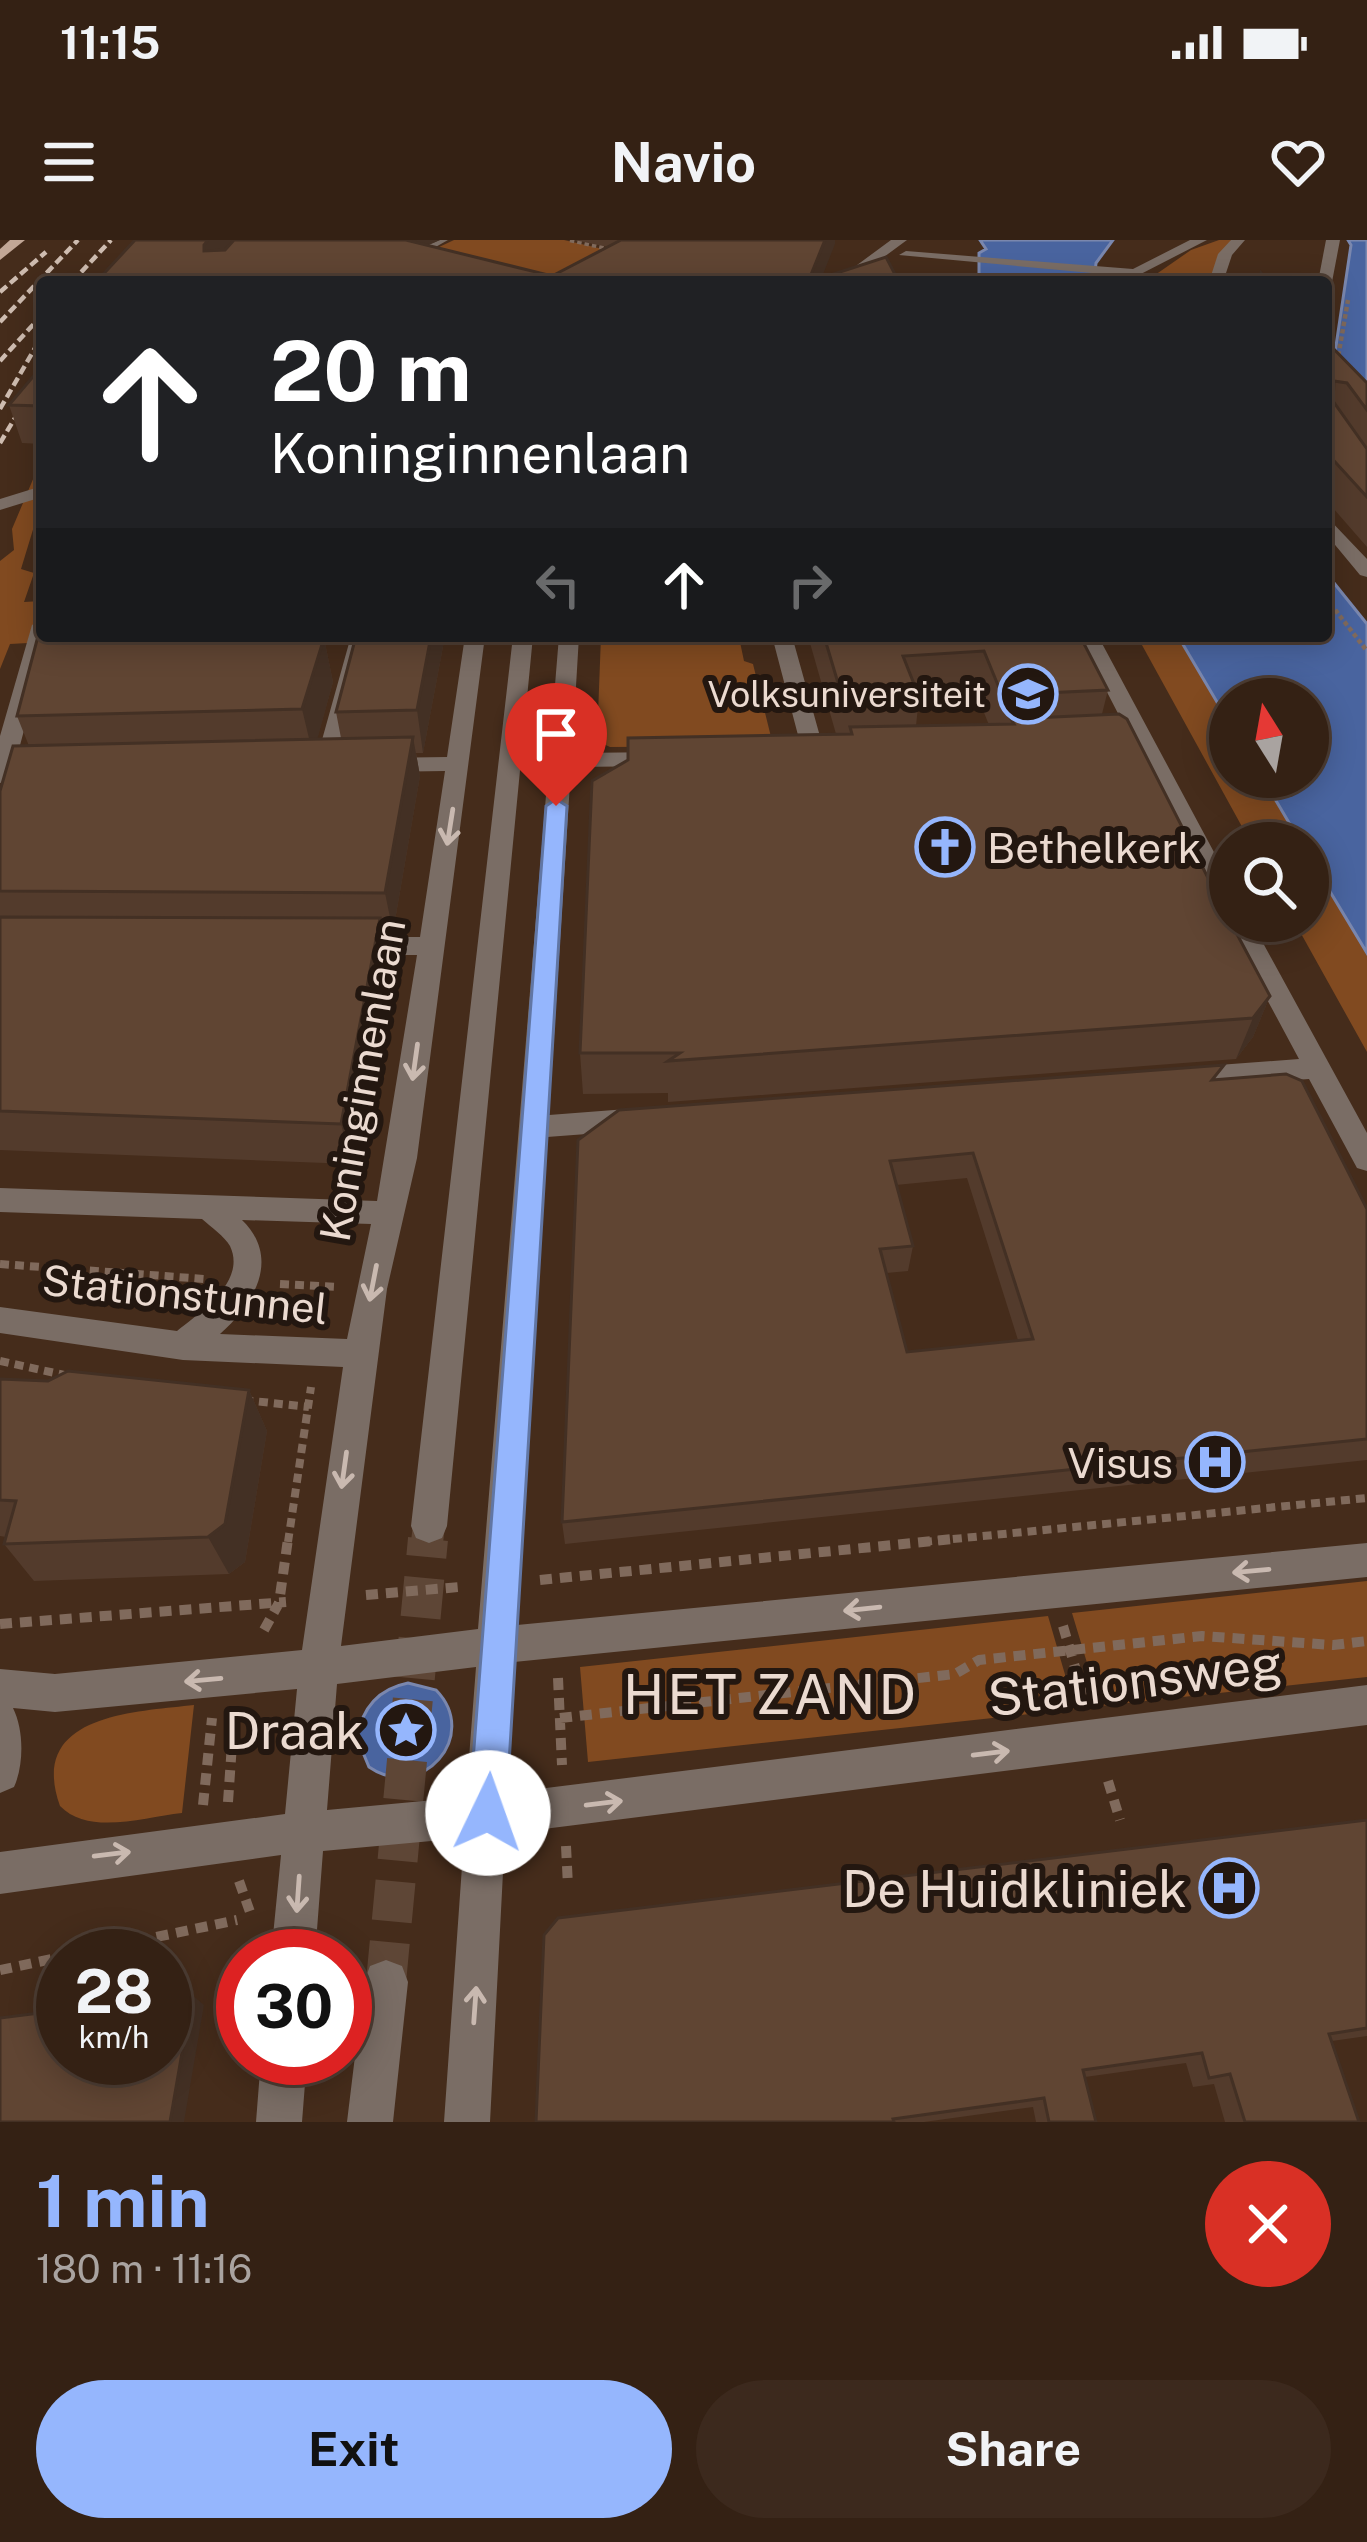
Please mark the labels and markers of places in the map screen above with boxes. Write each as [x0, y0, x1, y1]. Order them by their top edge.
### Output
school or university icon: Volksuniversiteit [997, 663, 1059, 725]
place label: Volksuniversiteit [707, 673, 986, 715]
pin [505, 683, 607, 806]
church icon: Bethelkerk [914, 816, 976, 878]
place label: Bethelkerk [987, 823, 1201, 872]
hospital icon: Visus [1184, 1431, 1246, 1493]
place label: Visus [1067, 1438, 1173, 1487]
place icon: Draak [375, 1699, 437, 1761]
place label: Draak [225, 1701, 364, 1760]
hospital icon: De Huidkliniek [1198, 1857, 1260, 1919]
place label: De Huidkliniek [842, 1859, 1187, 1918]

